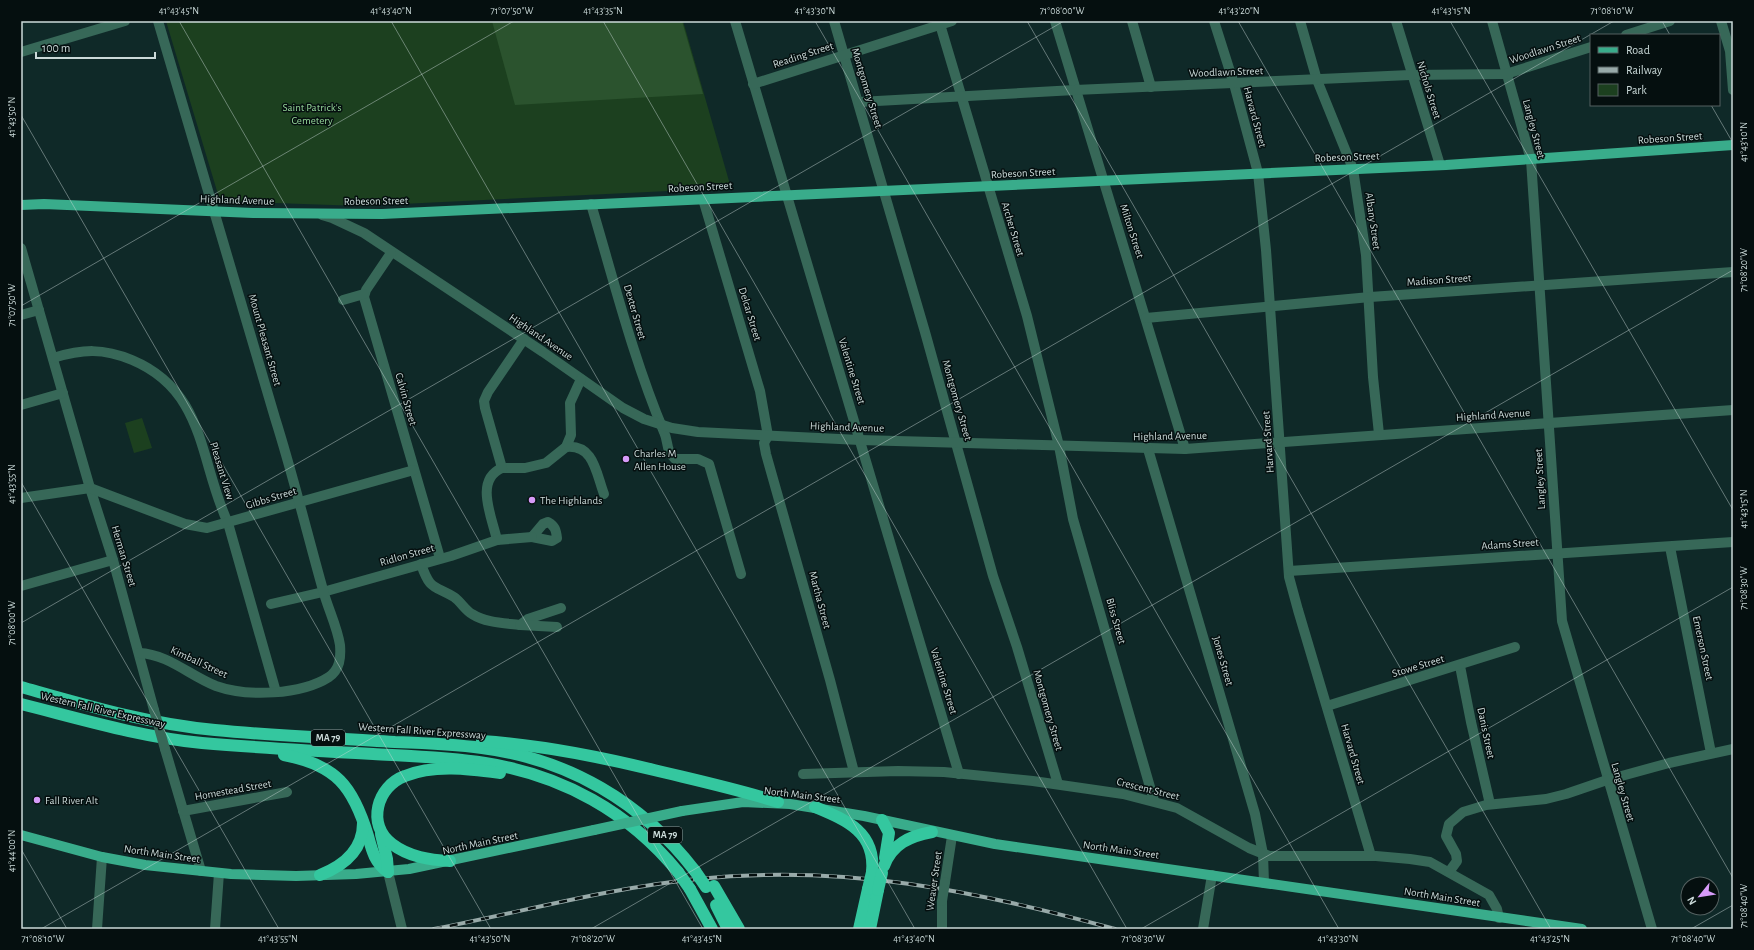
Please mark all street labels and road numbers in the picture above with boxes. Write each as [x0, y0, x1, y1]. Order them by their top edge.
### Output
street label: Woodlawn Street [1508, 32, 1582, 66]
street label: Reading Street [771, 40, 835, 70]
street label: Montgomery Street [850, 47, 885, 130]
street label: Nichols Street [1415, 60, 1443, 121]
street label: Woodlawn Street [1189, 65, 1264, 79]
street label: Harvard Street [1242, 85, 1269, 149]
street label: Langley Street [1521, 98, 1547, 160]
street label: Robeson Street [1637, 130, 1703, 146]
street label: Robeson Street [1315, 150, 1380, 164]
street label: Robeson Street [990, 166, 1056, 180]
street label: Robeson Street [667, 180, 733, 194]
street label: Albany Street [1364, 192, 1383, 251]
street label: Highland Avenue [200, 193, 274, 207]
street label: Robeson Street [344, 195, 409, 207]
street label: Archer Street [1000, 201, 1027, 258]
street label: Milton Street [1118, 203, 1146, 260]
street label: Madison Street [1406, 272, 1472, 288]
street label: Dexter Street [622, 283, 648, 341]
street label: Delcar Street [737, 286, 763, 342]
street label: Mount Pleasant Street [247, 293, 283, 388]
street label: Highland Avenue [507, 312, 575, 362]
street label: Valentine Street [837, 336, 867, 406]
street label: Montgomery Street [940, 358, 974, 442]
street label: Calvin Street [393, 371, 419, 427]
street label: Highland Avenue [1456, 407, 1530, 423]
street label: Harvard Street [1260, 410, 1276, 473]
street label: Highland Avenue [810, 420, 884, 434]
street label: Highland Avenue [1133, 430, 1207, 442]
street label: Pleasant View [208, 441, 236, 502]
street label: Langley Street [1533, 448, 1547, 510]
street label: Gibbs Street [244, 485, 298, 511]
street label: Herman Street [110, 524, 139, 588]
street label: Adams Street [1481, 536, 1540, 551]
street label: Ridlon Street [379, 542, 436, 568]
street label: Martha Street [807, 570, 833, 630]
street label: Bliss Street [1104, 597, 1128, 646]
street label: Emerson Street [1691, 615, 1715, 682]
street label: Jones Street [1211, 635, 1235, 687]
street label: Kimball Street [169, 644, 230, 680]
street label: Valentine Street [929, 646, 959, 716]
street label: Stowe Street [1391, 653, 1446, 679]
street label: Montgomery Street [1031, 668, 1065, 752]
street label: Western Fall River Expressway [40, 690, 167, 730]
street label: Danis Street [1475, 706, 1497, 760]
street label: Western Fall River Expressway [358, 721, 486, 741]
street label: Harvard Street [1339, 723, 1367, 786]
road number: MA 79 [311, 730, 345, 746]
street label: Langley Street [1609, 761, 1637, 823]
street label: Crescent Street [1115, 776, 1181, 802]
street label: Homestead Street [194, 778, 273, 802]
street label: North Main Street [763, 785, 841, 805]
road number: MA 79 [648, 827, 682, 843]
street label: North Main Street [441, 830, 519, 856]
street label: North Main Street [1082, 839, 1160, 861]
street label: North Main Street [123, 843, 201, 865]
street label: Weaver Street [924, 850, 944, 912]
street label: North Main Street [1403, 886, 1481, 909]

